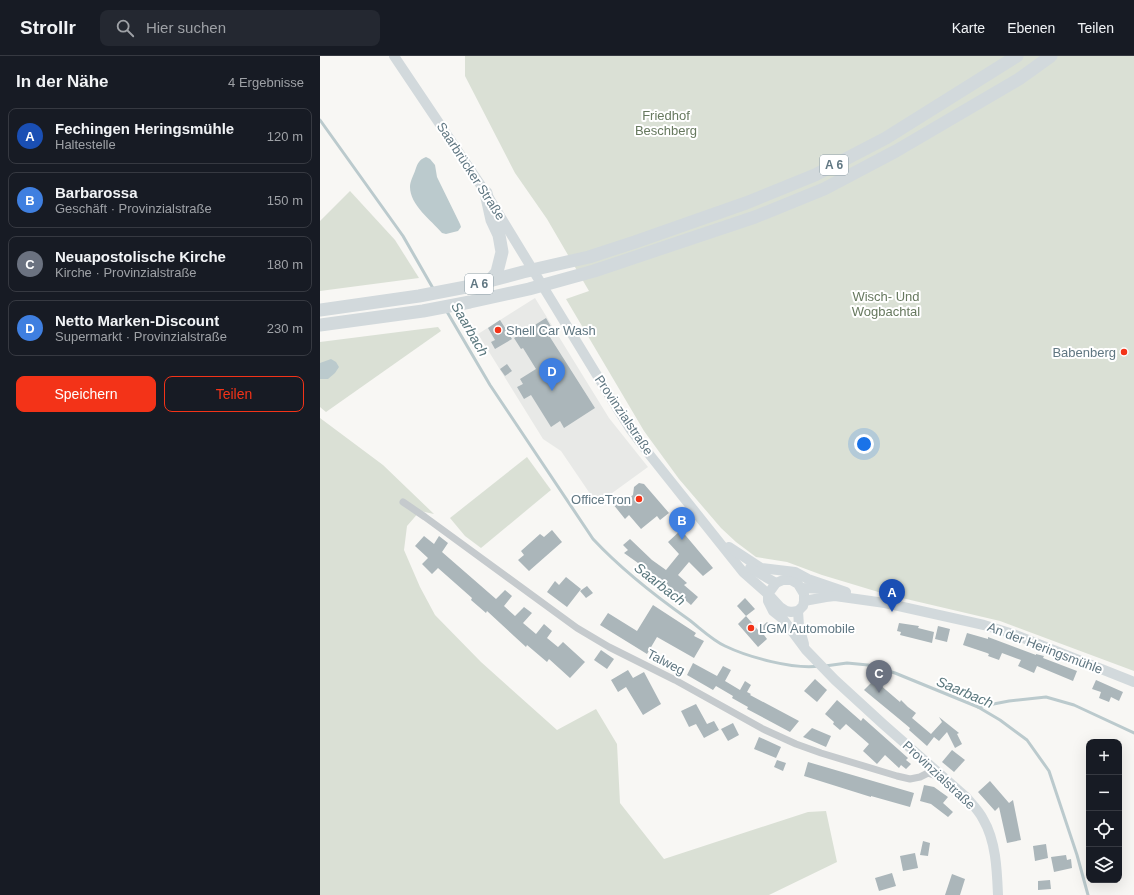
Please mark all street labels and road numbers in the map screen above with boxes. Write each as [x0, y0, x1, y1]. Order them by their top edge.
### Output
street label: Saarbrücker Straße [434, 119, 508, 223]
road number: A 6 [820, 155, 848, 175]
road number: A 6 [465, 274, 493, 294]
street label: Provinzialstraße [592, 372, 656, 458]
street label: An der Heringsmühle [985, 619, 1105, 677]
street label: Talweg [645, 646, 687, 678]
street label: Provinzialstraße [900, 738, 978, 812]

